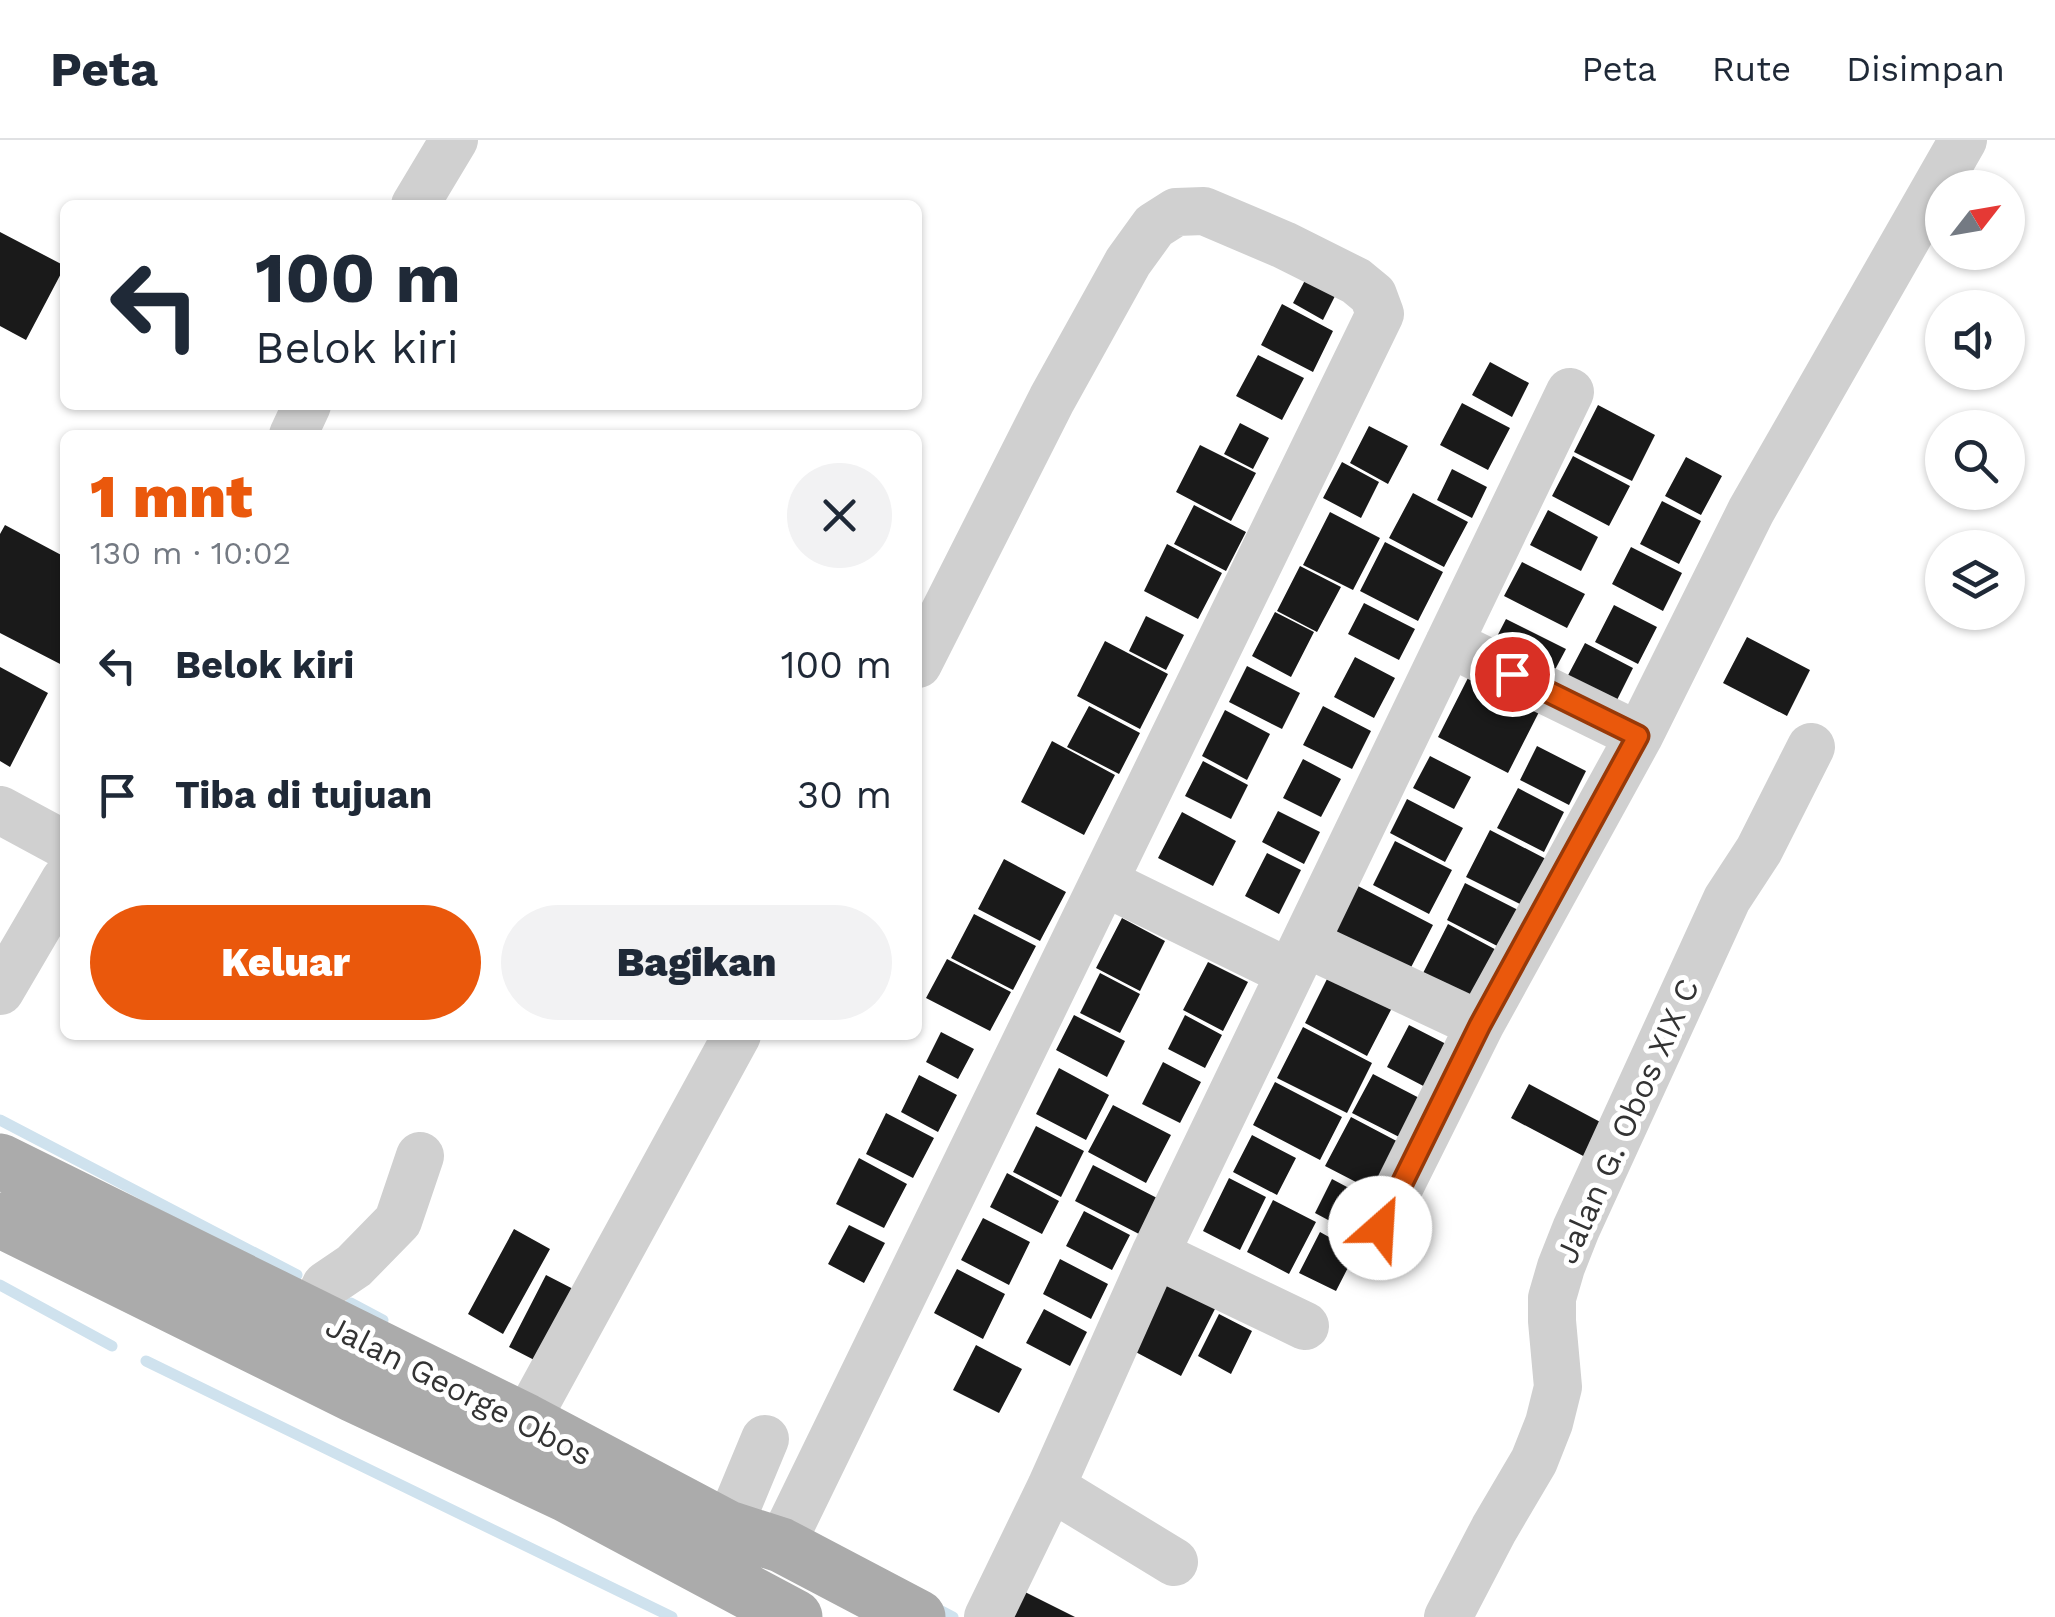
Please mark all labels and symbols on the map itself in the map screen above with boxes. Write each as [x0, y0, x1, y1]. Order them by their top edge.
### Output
north arrow [1925, 170, 2025, 270]
pin [1470, 632, 1555, 717]
street label: Jalan G. Obos XIX C [1547, 973, 1707, 1269]
position arrow [1328, 1176, 1432, 1280]
street label: Jalan George Obos [320, 1306, 598, 1474]

